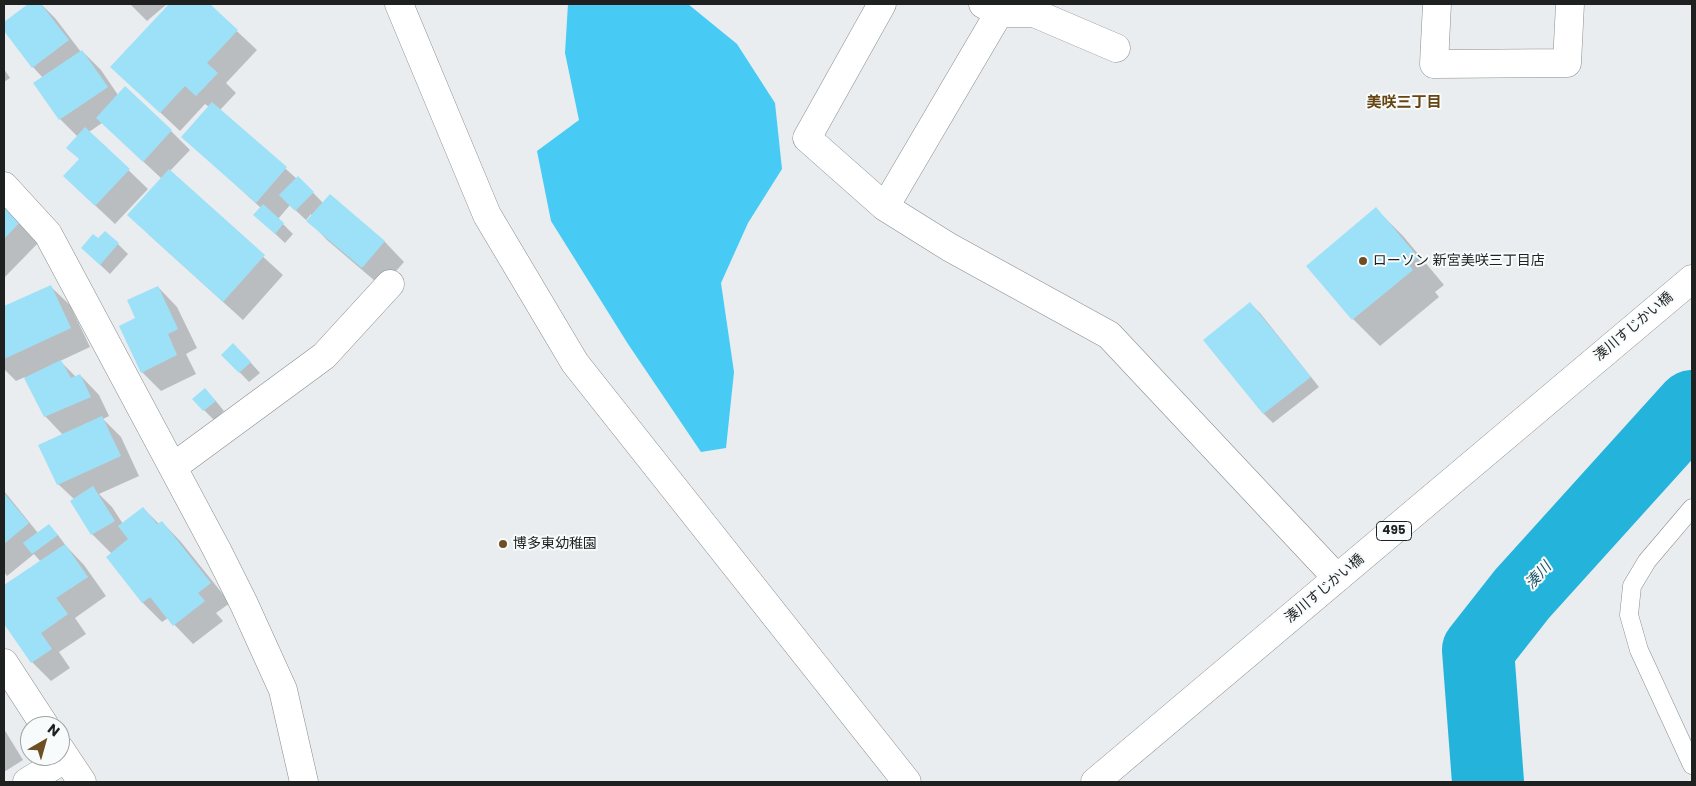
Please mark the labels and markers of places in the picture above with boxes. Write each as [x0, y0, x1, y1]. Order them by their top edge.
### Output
place label: ローソン 新宮美咲三丁目店 [1373, 253, 1545, 269]
marker: ローソン 新宮美咲三丁目店 [1357, 255, 1369, 267]
place label: 博多東幼稚園 [513, 536, 597, 552]
marker: 博多東幼稚園 [497, 538, 509, 550]

